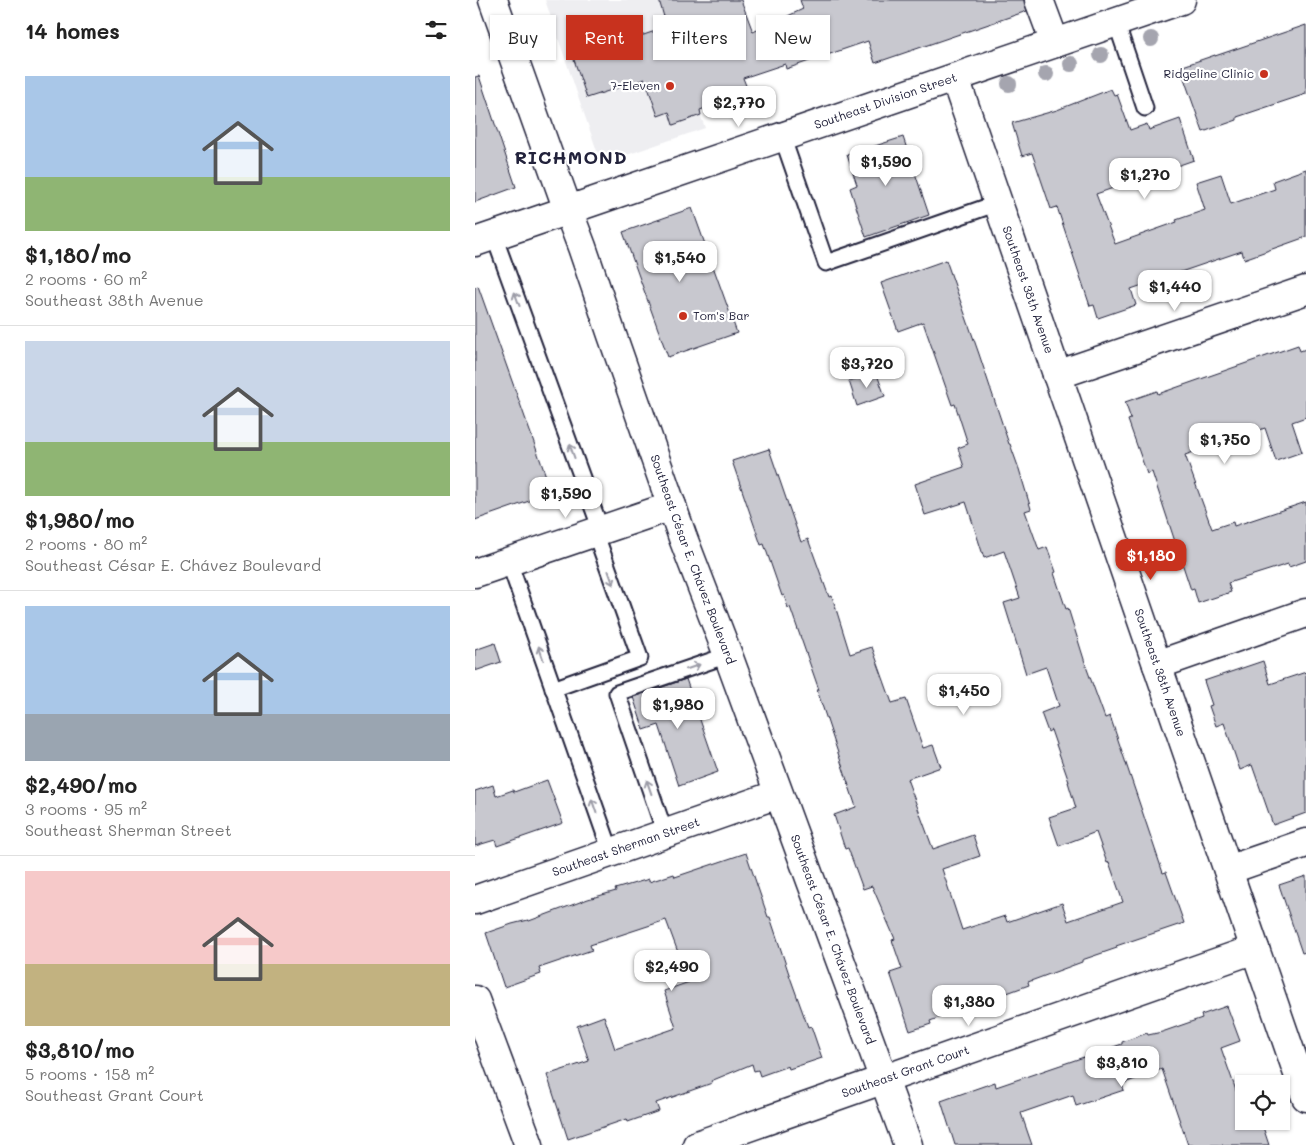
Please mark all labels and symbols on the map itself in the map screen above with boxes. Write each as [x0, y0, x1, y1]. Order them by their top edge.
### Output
place label: Ridgeline Clinic [1163, 65, 1254, 81]
street label: Southeast Division Street [812, 68, 959, 132]
marker: Ridgeline Clinic [1258, 68, 1270, 80]
place label: 7-Eleven [611, 77, 660, 93]
marker: 7-Eleven [664, 80, 676, 92]
pin: $2,770 [698, 86, 780, 128]
pin: $1,590 [845, 144, 927, 187]
district label: RICHMOND [514, 145, 628, 169]
pin: $1,270 [1104, 158, 1186, 200]
street label: Southeast 38th Avenue [999, 223, 1058, 356]
pin: $1,540 [639, 240, 721, 283]
pin: $1,440 [1134, 270, 1216, 312]
one-way arrow [512, 291, 521, 307]
place label: Tom's Bar [693, 307, 750, 323]
marker: Tom's Bar [677, 310, 689, 322]
pin: $3,720 [826, 346, 908, 389]
pin: $1,750 [1184, 422, 1266, 465]
one-way arrow [567, 444, 577, 459]
street label: Southeast César E. Chávez Boulevard [647, 452, 740, 666]
pin: $1,590 [525, 476, 607, 519]
pin: $1,180 [1110, 538, 1192, 581]
one-way arrow [607, 570, 616, 585]
street label: Southeast 38th Avenue [1131, 606, 1190, 738]
one-way arrow [536, 645, 545, 661]
one-way arrow [685, 662, 701, 671]
pin: $1,450 [923, 674, 1005, 716]
pin: $1,980 [637, 688, 719, 730]
one-way arrow [644, 780, 653, 795]
one-way arrow [589, 798, 599, 814]
street label: Southeast Sherman Street [550, 813, 702, 879]
street label: Southeast César E. Chávez Boulevard [788, 832, 879, 1047]
pin: $2,490 [631, 950, 713, 992]
pin: $1,380 [928, 984, 1010, 1027]
street label: Southeast Grant Court [839, 1041, 971, 1101]
pin: $3,810 [1081, 1046, 1163, 1088]

